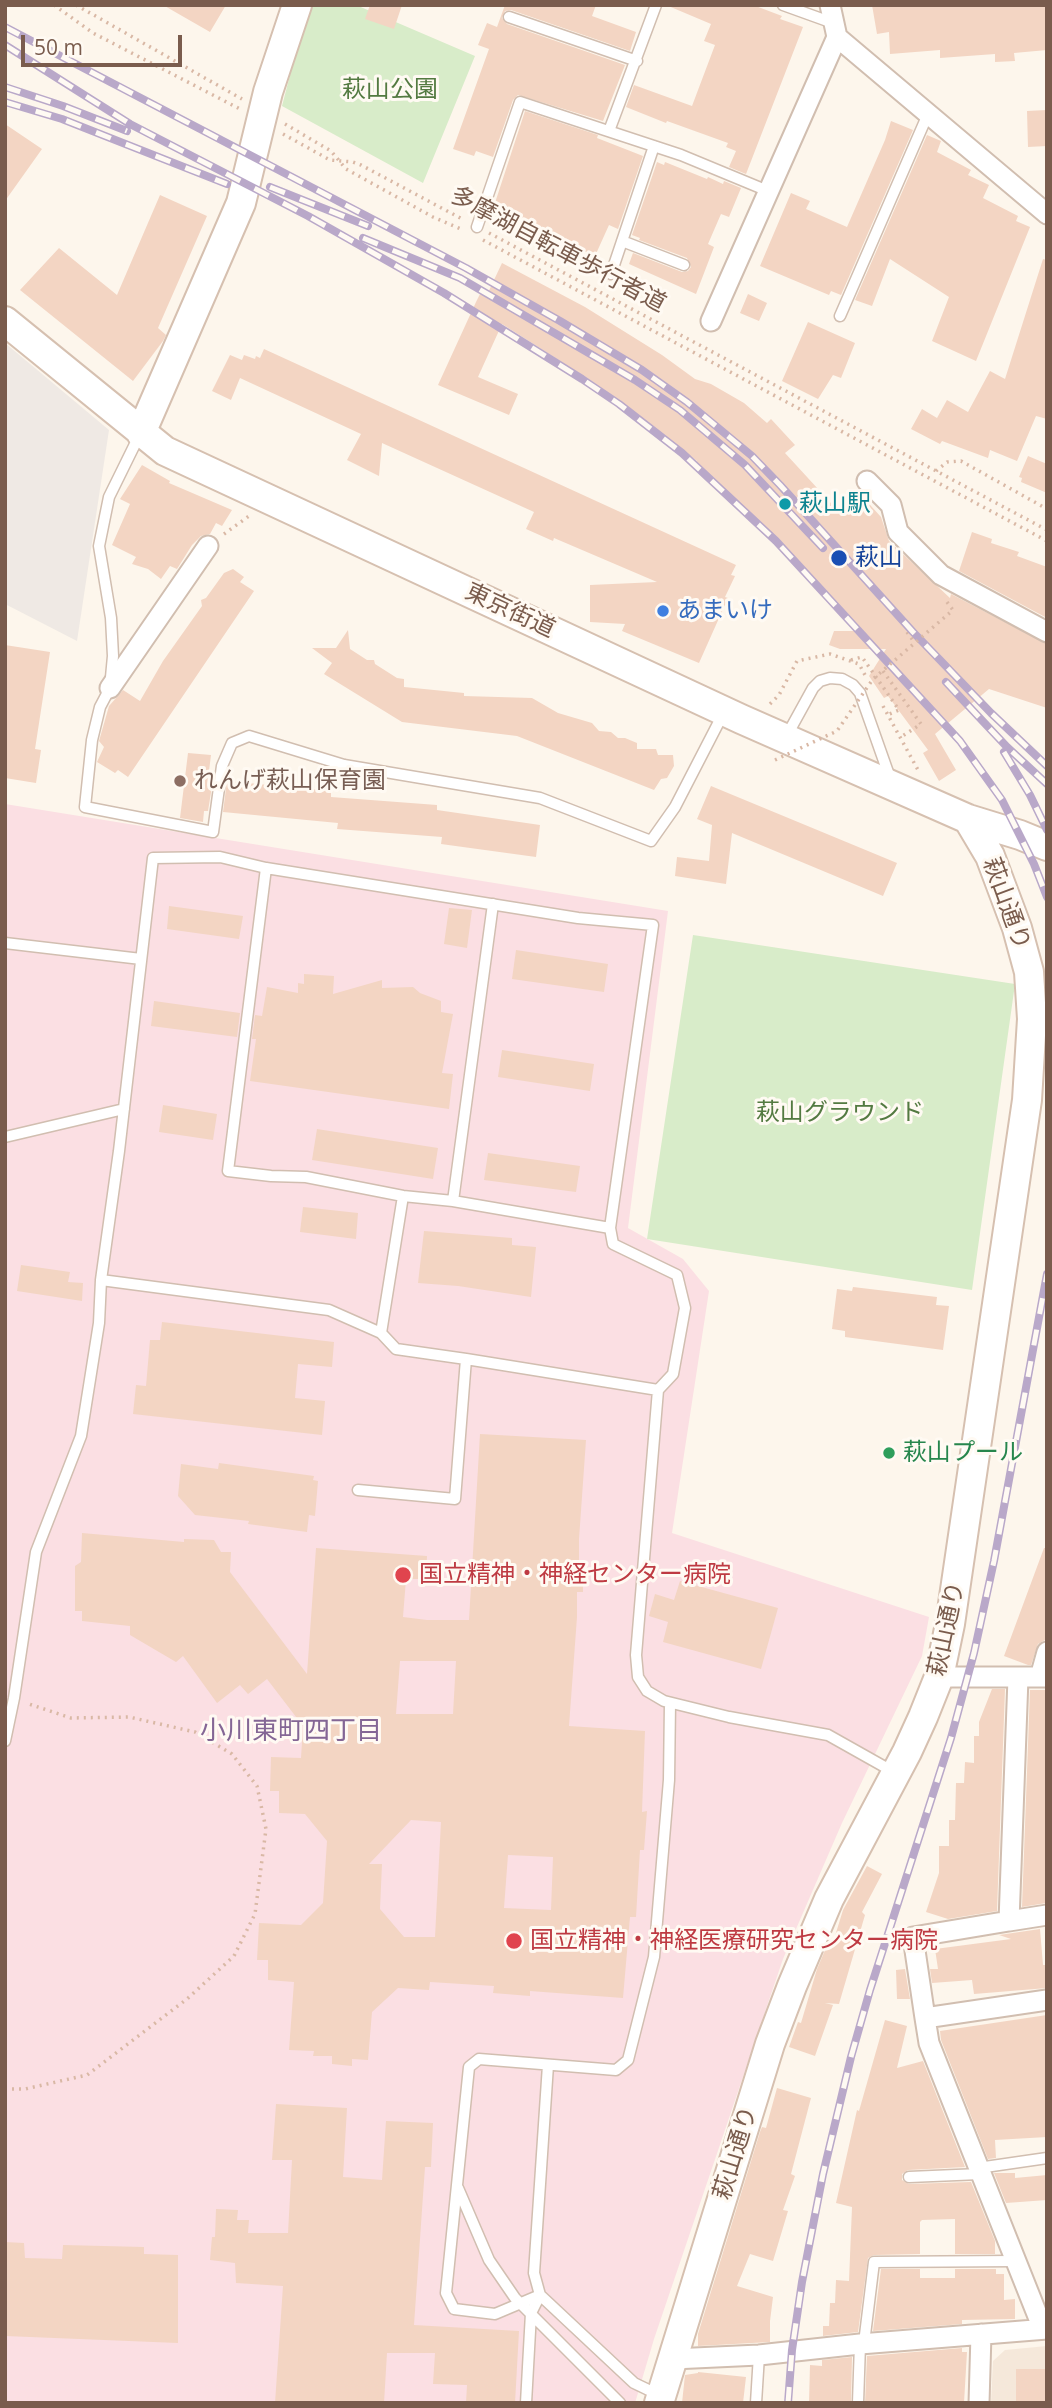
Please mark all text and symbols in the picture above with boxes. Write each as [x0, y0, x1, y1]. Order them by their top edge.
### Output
scale bar [24, 21, 186, 65]
text: 50 m [34, 33, 83, 61]
park label: 萩山公園 [342, 76, 438, 104]
street label: 多摩湖自転車歩行者道 [445, 181, 671, 319]
place label: 萩山駅 [799, 490, 871, 518]
marker: 萩山駅 [777, 496, 793, 512]
place label: 萩山 [855, 544, 903, 572]
marker: 萩山 [829, 548, 849, 568]
street label: 東京街道 [460, 578, 560, 644]
place label: あまいけ [677, 597, 773, 625]
marker: あまいけ [655, 603, 671, 619]
place label: れんげ萩山保育園 [194, 767, 386, 795]
marker: れんげ萩山保育園 [172, 773, 188, 789]
street label: 萩山通り [976, 854, 1036, 954]
park label: 萩山グラウンド [756, 1099, 924, 1127]
place label: 萩山プール [903, 1439, 1023, 1467]
marker: 萩山プール [881, 1445, 897, 1461]
place label: 国立精神・神経センター病院 [419, 1561, 731, 1589]
marker: 国立精神・神経センター病院 [393, 1565, 413, 1585]
street label: 萩山通り [923, 1579, 971, 1679]
district label: 小川東町四丁目 [200, 1716, 382, 1748]
place label: 国立精神・神経医療研究センター病院 [530, 1927, 938, 1955]
marker: 国立精神・神経医療研究センター病院 [504, 1931, 524, 1951]
street label: 萩山通り [708, 2103, 764, 2203]

